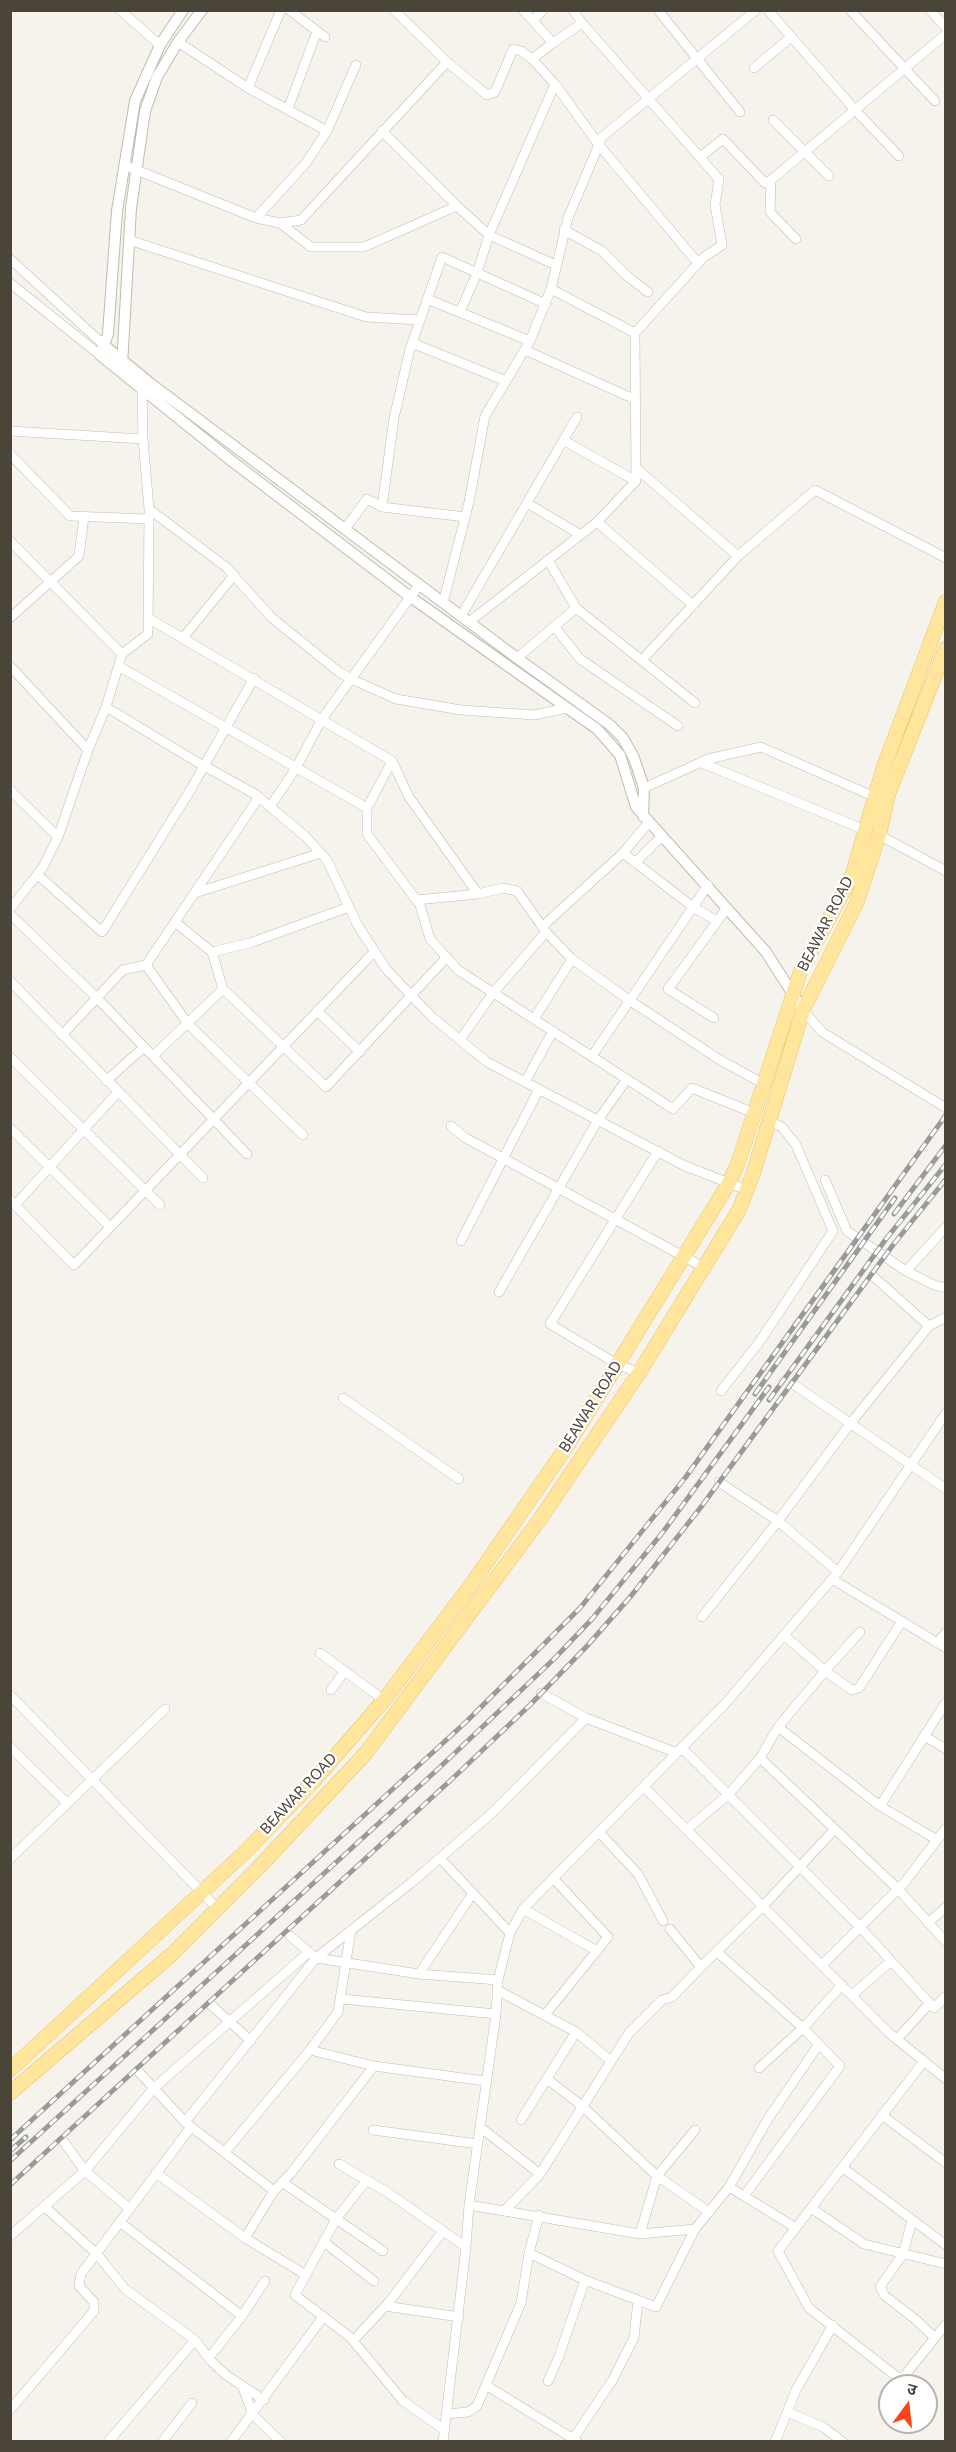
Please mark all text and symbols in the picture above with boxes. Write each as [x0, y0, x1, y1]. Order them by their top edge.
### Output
street label: BEAWAR ROAD [794, 873, 858, 975]
street label: BEAWAR ROAD [556, 1358, 626, 1456]
street label: BEAWAR ROAD [257, 1750, 341, 1838]
north arrow [878, 2374, 938, 2434]
text: उ [905, 2377, 920, 2400]

